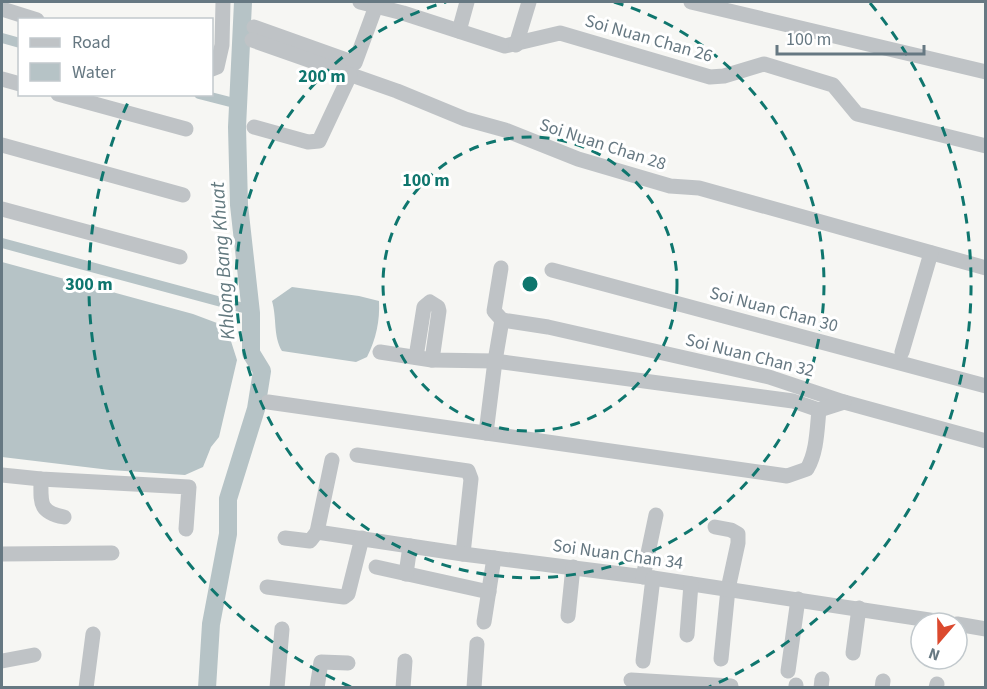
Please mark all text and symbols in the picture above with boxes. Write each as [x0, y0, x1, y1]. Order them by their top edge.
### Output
street label: Soi Nuan Chan 26 [582, 8, 716, 69]
legend [18, 18, 213, 96]
scale bar [777, 18, 924, 56]
text: 100 m [786, 27, 831, 52]
text: Road [72, 30, 111, 55]
text: Water [72, 60, 116, 85]
text: 200 m [298, 64, 346, 89]
street label: Soi Nuan Chan 28 [536, 112, 669, 177]
text: 100 m [402, 168, 450, 193]
water label: Khlong Bang Khuat [203, 180, 242, 341]
text: 300 m [65, 272, 113, 297]
centre of rings [520, 274, 540, 294]
street label: Soi Nuan Chan 30 [707, 280, 841, 339]
street label: Soi Nuan Chan 32 [683, 327, 817, 384]
street label: Soi Nuan Chan 34 [551, 533, 685, 576]
north arrow [909, 611, 969, 671]
text: N [925, 642, 943, 666]

